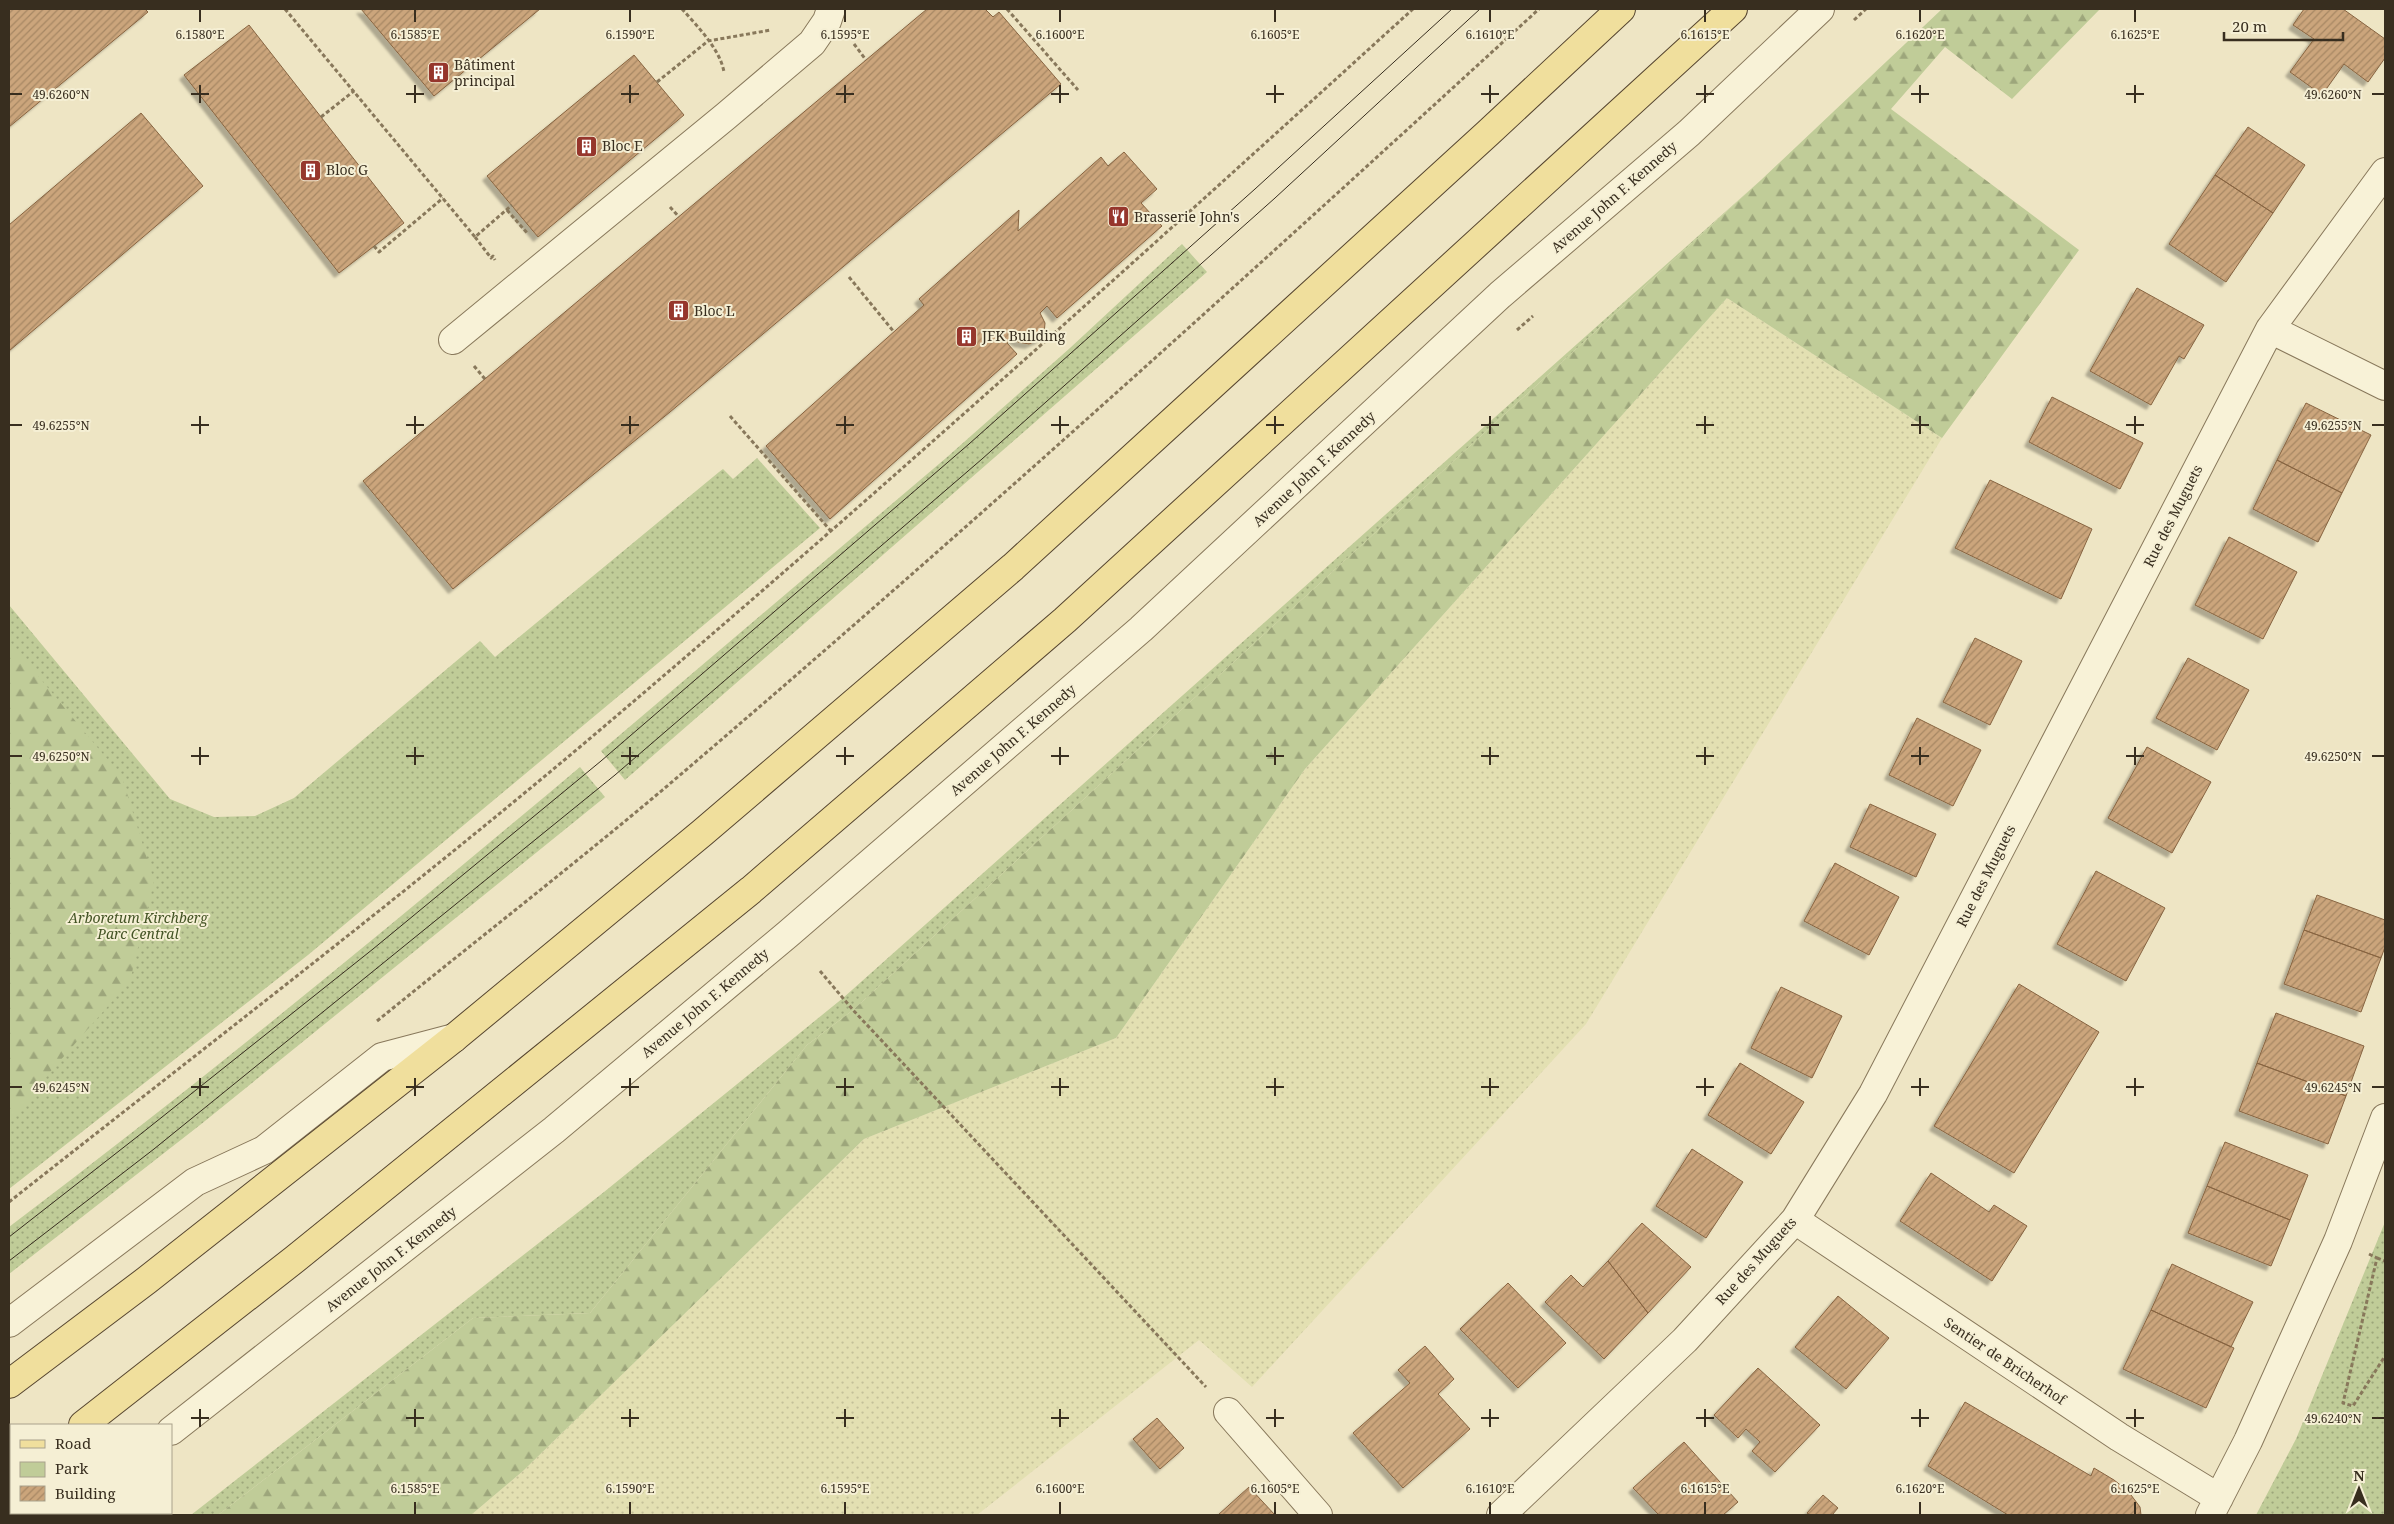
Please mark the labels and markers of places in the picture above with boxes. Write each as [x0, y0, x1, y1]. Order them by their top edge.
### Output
place label: Bâtiment principal [454, 55, 516, 90]
building icon: Bâtiment principal [426, 61, 450, 85]
building icon: Bloc E [574, 134, 598, 158]
place label: Bloc E [602, 136, 643, 155]
building icon: Bloc G [298, 158, 322, 182]
place label: Bloc G [326, 160, 368, 179]
restaurant icon: Brasserie John's [1106, 205, 1130, 229]
place label: Brasserie John's [1134, 207, 1240, 226]
building icon: Bloc L [666, 299, 690, 323]
place label: Bloc L [694, 301, 735, 320]
building icon: JFK Building [954, 324, 978, 348]
place label: JFK Building [981, 326, 1066, 345]

